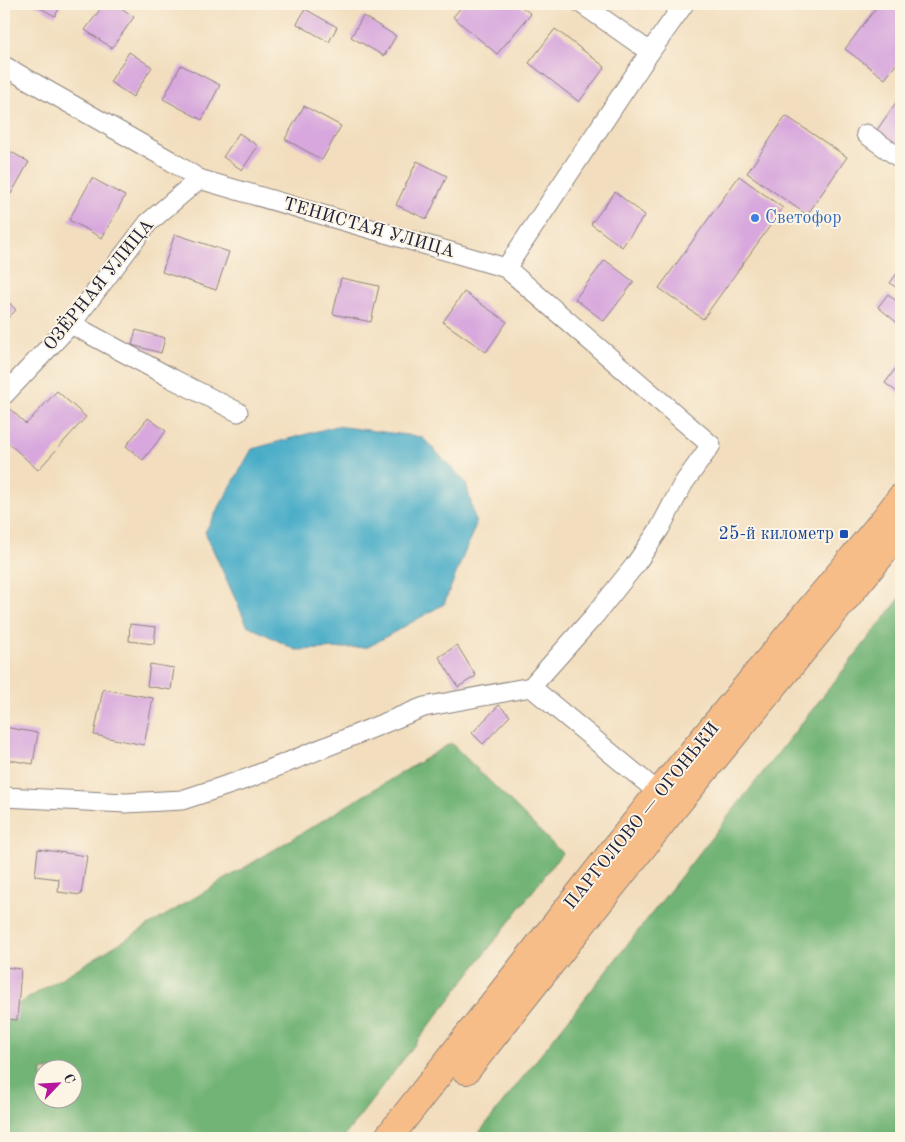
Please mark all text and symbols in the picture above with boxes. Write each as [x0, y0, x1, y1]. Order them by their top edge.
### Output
street label: ТЕНИСТАЯ УЛИЦА [281, 195, 457, 261]
place label: Светофор [765, 209, 842, 228]
marker: Светофор [749, 212, 761, 224]
street label: ОЗЁРНАЯ УЛИЦА [38, 214, 158, 354]
place label: 25-й километр [719, 525, 834, 543]
marker: 25-й километр [838, 528, 850, 540]
street label: ПАРГОЛОВО — ОГОНЬКИ [561, 719, 723, 913]
north arrow [32, 1060, 82, 1110]
text: С [61, 1072, 77, 1086]

